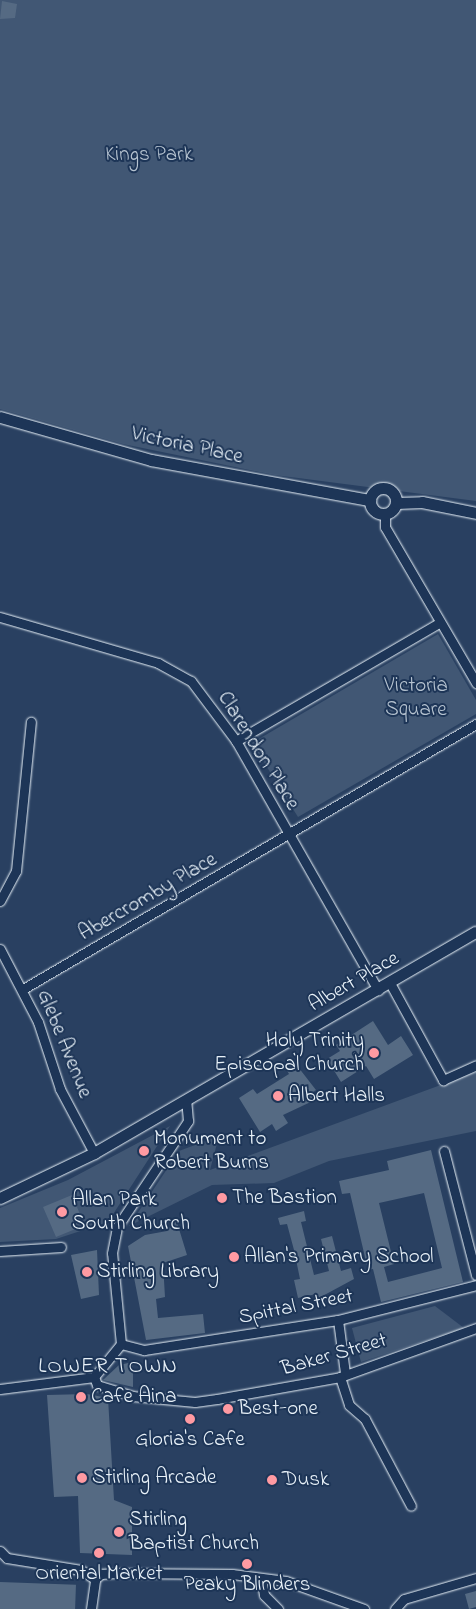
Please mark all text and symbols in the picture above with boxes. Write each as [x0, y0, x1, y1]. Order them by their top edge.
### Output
park label: Kings Park [105, 142, 193, 168]
street label: Victoria Place [129, 422, 245, 470]
park label: Victoria Square [384, 673, 448, 723]
street label: Clarendon Place [211, 687, 305, 815]
street label: Abercromby Place [74, 847, 222, 947]
street label: Albert Place [304, 946, 404, 1018]
street label: Glebe Avenue [31, 986, 97, 1102]
place label: Holy Trinity Episcopal Church [214, 1028, 364, 1078]
marker: Holy Trinity Episcopal Church [368, 1047, 380, 1059]
place label: Albert Halls [288, 1083, 385, 1109]
marker: Albert Halls [272, 1090, 284, 1102]
place label: Monument to Robert Burns [154, 1126, 269, 1176]
marker: Monument to Robert Burns [138, 1145, 150, 1157]
place label: The Bastion [232, 1185, 337, 1211]
place label: Allan Park South Church [72, 1187, 190, 1237]
marker: The Bastion [216, 1192, 228, 1204]
marker: Allan Park South Church [56, 1206, 68, 1218]
place label: Allan's Primary School [244, 1244, 434, 1270]
marker: Allan's Primary School [228, 1251, 240, 1263]
place label: Stirling Library [97, 1259, 219, 1285]
marker: Stirling Library [81, 1266, 93, 1278]
street label: Spittal Street [237, 1284, 355, 1330]
street label: Baker Street [278, 1328, 390, 1382]
district label: LOWER TOWN [37, 1355, 179, 1381]
place label: Cafe Aina [91, 1384, 177, 1410]
marker: Cafe Aina [75, 1391, 87, 1403]
place label: Best-one [238, 1396, 318, 1422]
marker: Best-one [222, 1403, 234, 1415]
marker: Gloria's Cafe [184, 1413, 196, 1425]
place label: Gloria's Cafe [135, 1427, 245, 1453]
place label: Stirling Arcade [92, 1465, 217, 1491]
place label: Dusk [282, 1467, 329, 1493]
marker: Stirling Arcade [76, 1472, 88, 1484]
marker: Dusk [266, 1474, 278, 1486]
place label: Stirling Baptist Church [129, 1507, 259, 1557]
marker: Stirling Baptist Church [113, 1526, 125, 1538]
marker: Oriental Market [93, 1547, 105, 1559]
marker: Peaky Blinders [241, 1558, 253, 1570]
place label: Oriental Market [35, 1561, 163, 1587]
place label: Peaky Blinders [184, 1572, 310, 1598]

